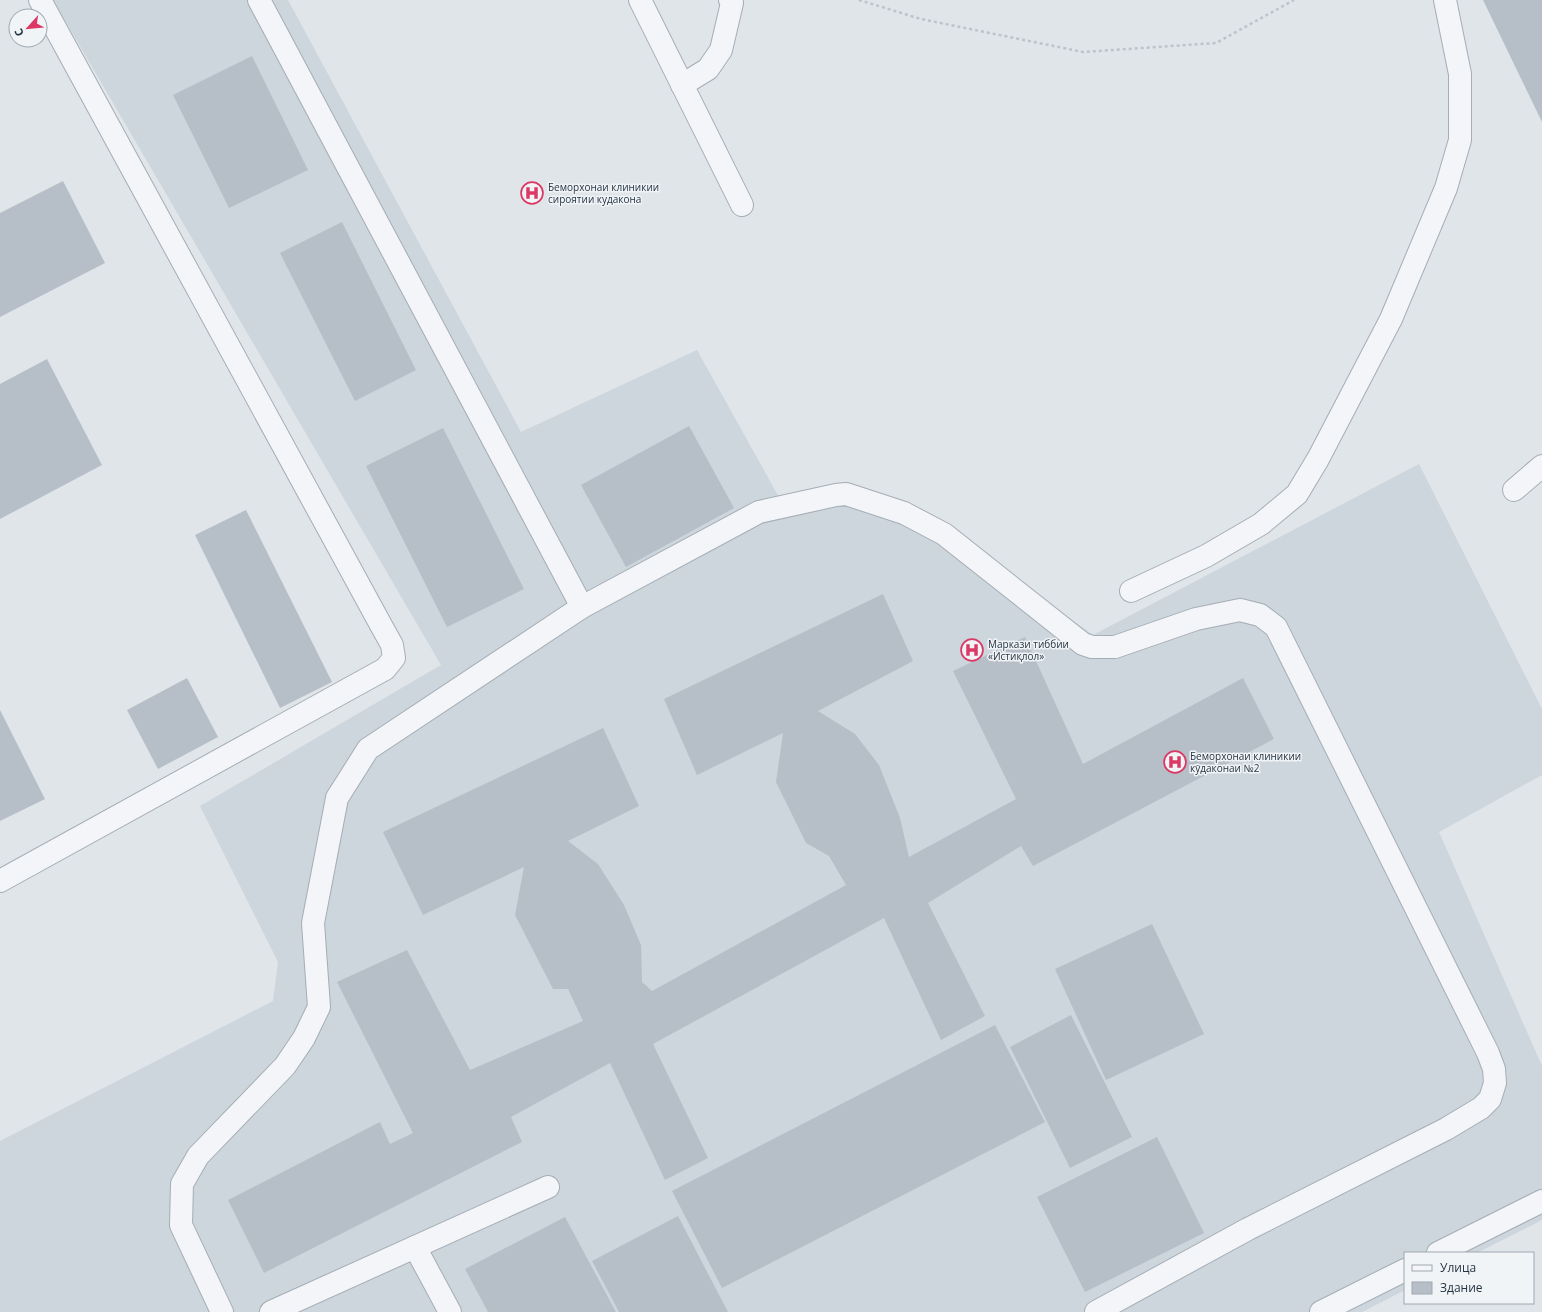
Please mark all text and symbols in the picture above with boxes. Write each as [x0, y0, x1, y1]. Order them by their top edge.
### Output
north arrow [8, 8, 48, 48]
text: С [10, 26, 27, 39]
hospital icon: Беморхонаи клиникии сироятии кудакона [519, 180, 545, 206]
place label: Беморхонаи клиникии сироятии кудакона [548, 180, 659, 206]
hospital icon: Маркази тиббии «Истиқлол» [959, 637, 985, 663]
place label: Маркази тиббии «Истиқлол» [988, 637, 1069, 663]
hospital icon: Беморхонаи клиникии кӯдаконаи №2 [1162, 749, 1188, 775]
place label: Беморхонаи клиникии кӯдаконаи №2 [1190, 749, 1301, 775]
legend [1404, 1252, 1534, 1304]
text: Улица [1440, 1259, 1476, 1276]
text: Здание [1440, 1279, 1483, 1296]

